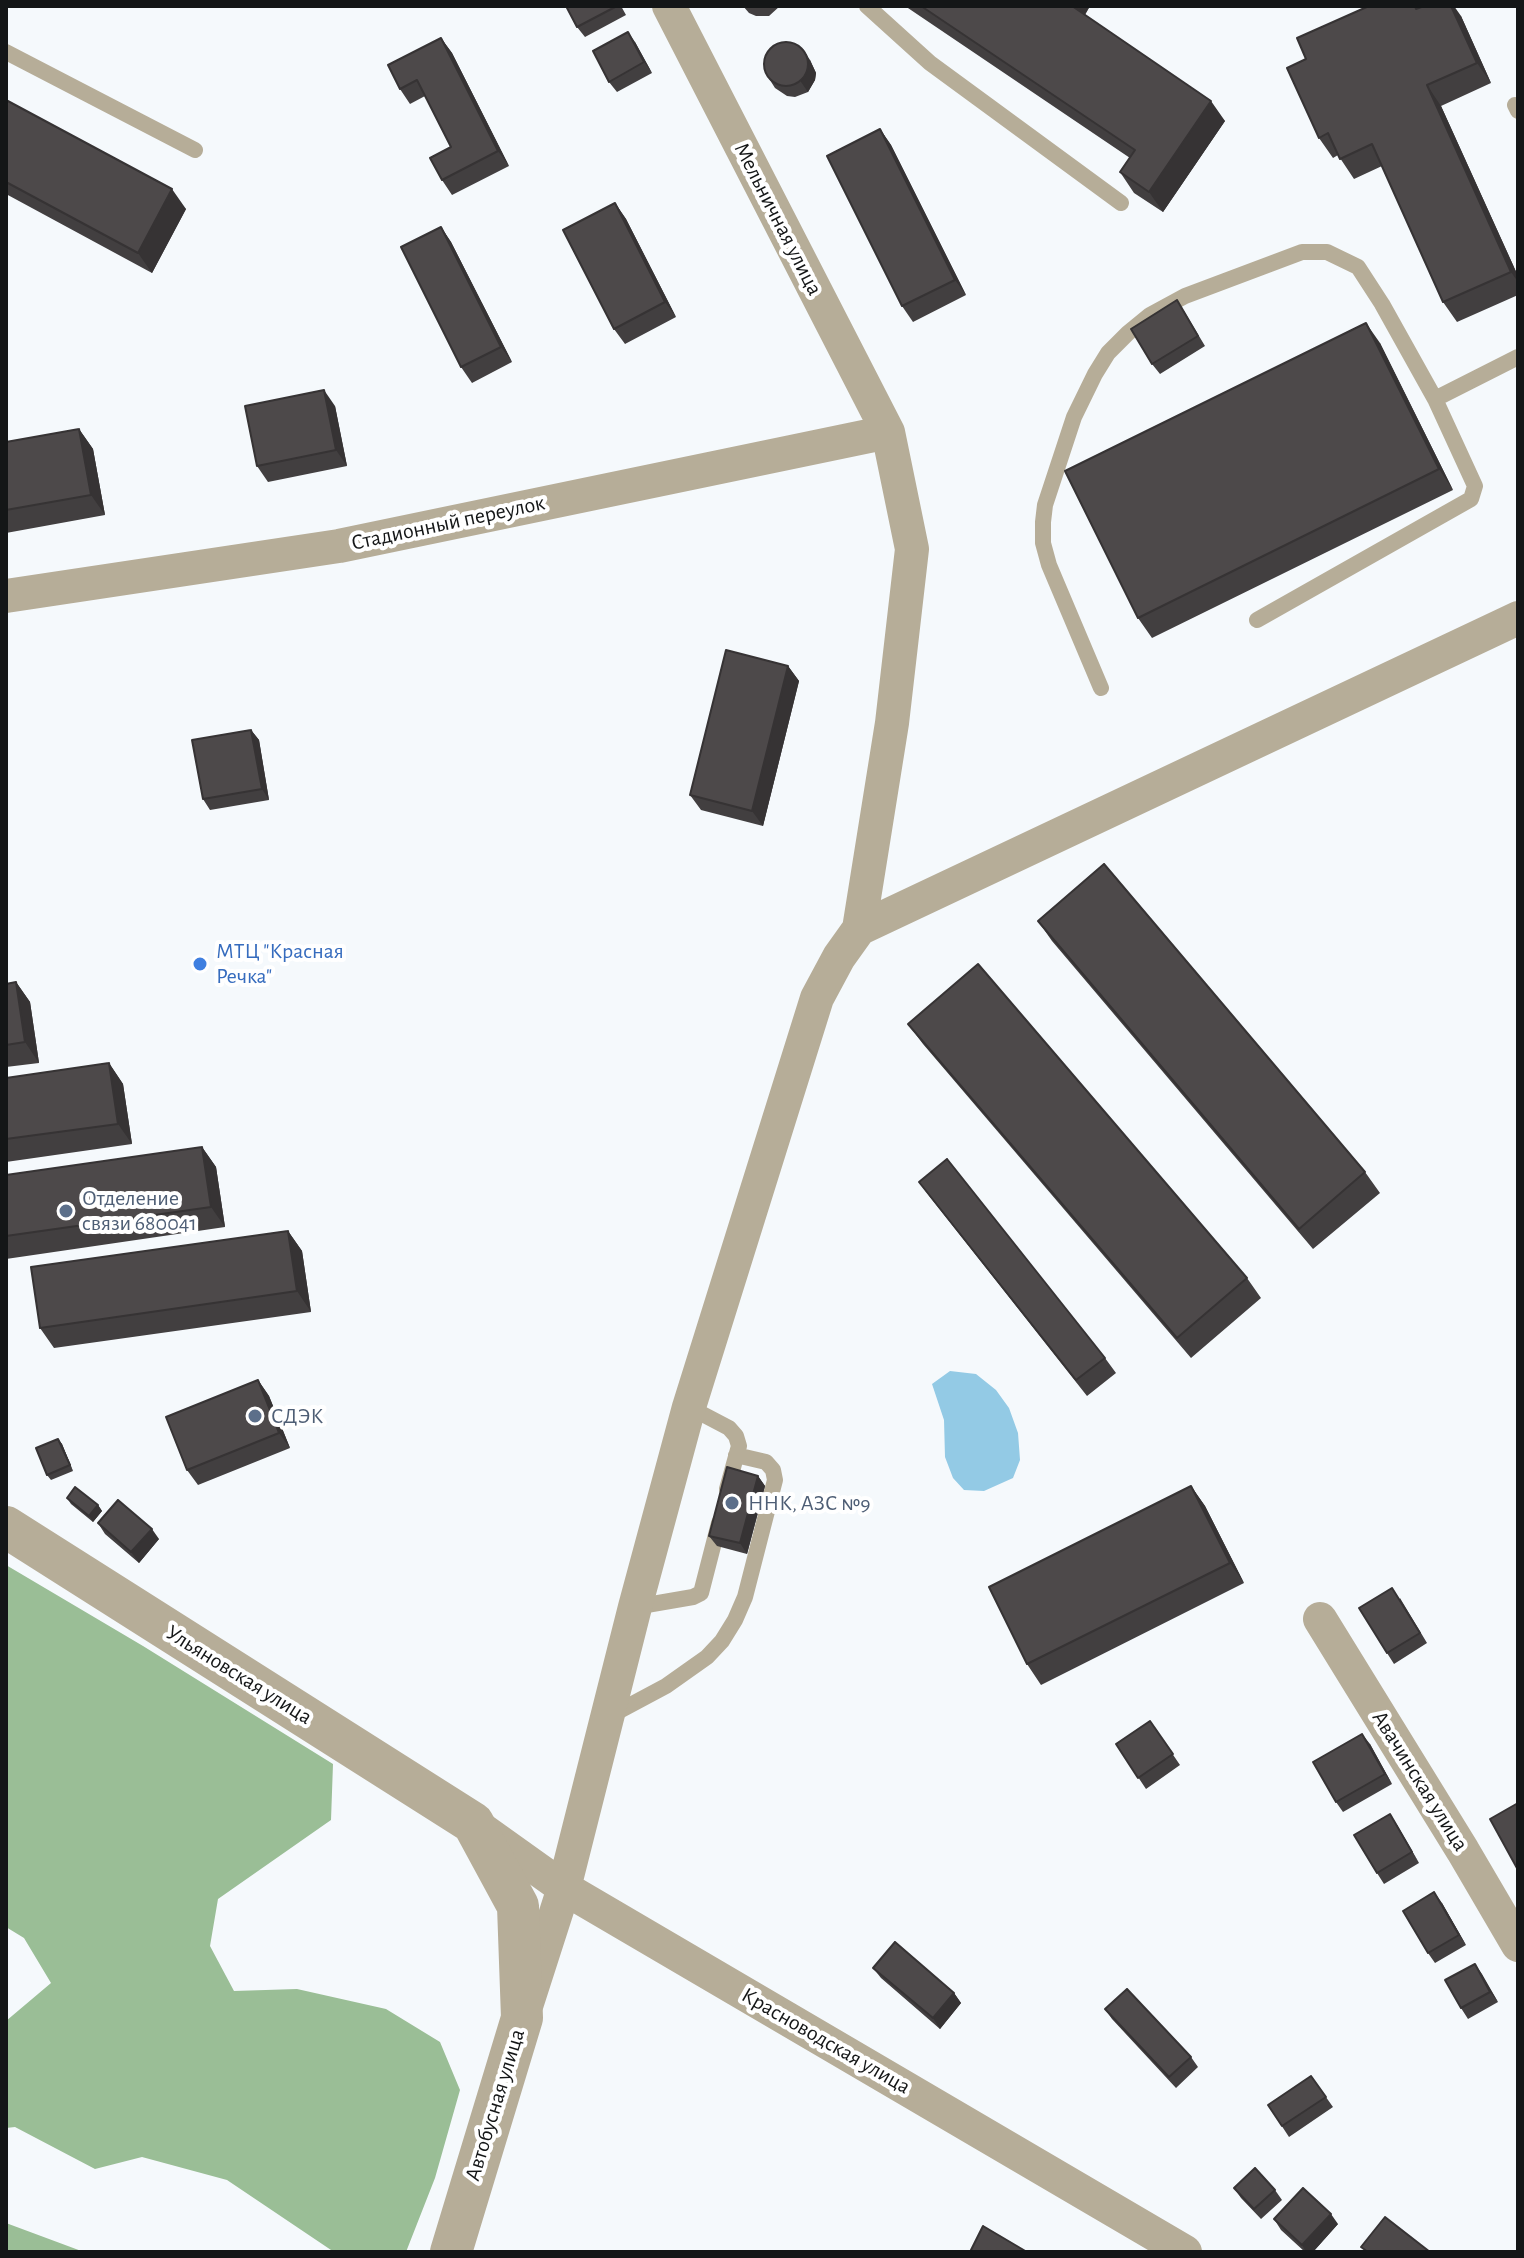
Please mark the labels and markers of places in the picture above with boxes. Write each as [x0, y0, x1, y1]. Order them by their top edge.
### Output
place label: МТЦ "Красная Речка" [216, 938, 344, 990]
marker: МТЦ "Красная Речка" [191, 955, 209, 973]
place label: Отделение связи 680041 [82, 1185, 197, 1236]
marker: Отделение связи 680041 [57, 1202, 75, 1220]
place label: СДЭК [271, 1403, 323, 1429]
marker: СДЭК [246, 1407, 264, 1425]
place label: ННК, АЗС №9 [748, 1490, 870, 1516]
marker: ННК, АЗС №9 [723, 1494, 741, 1512]

